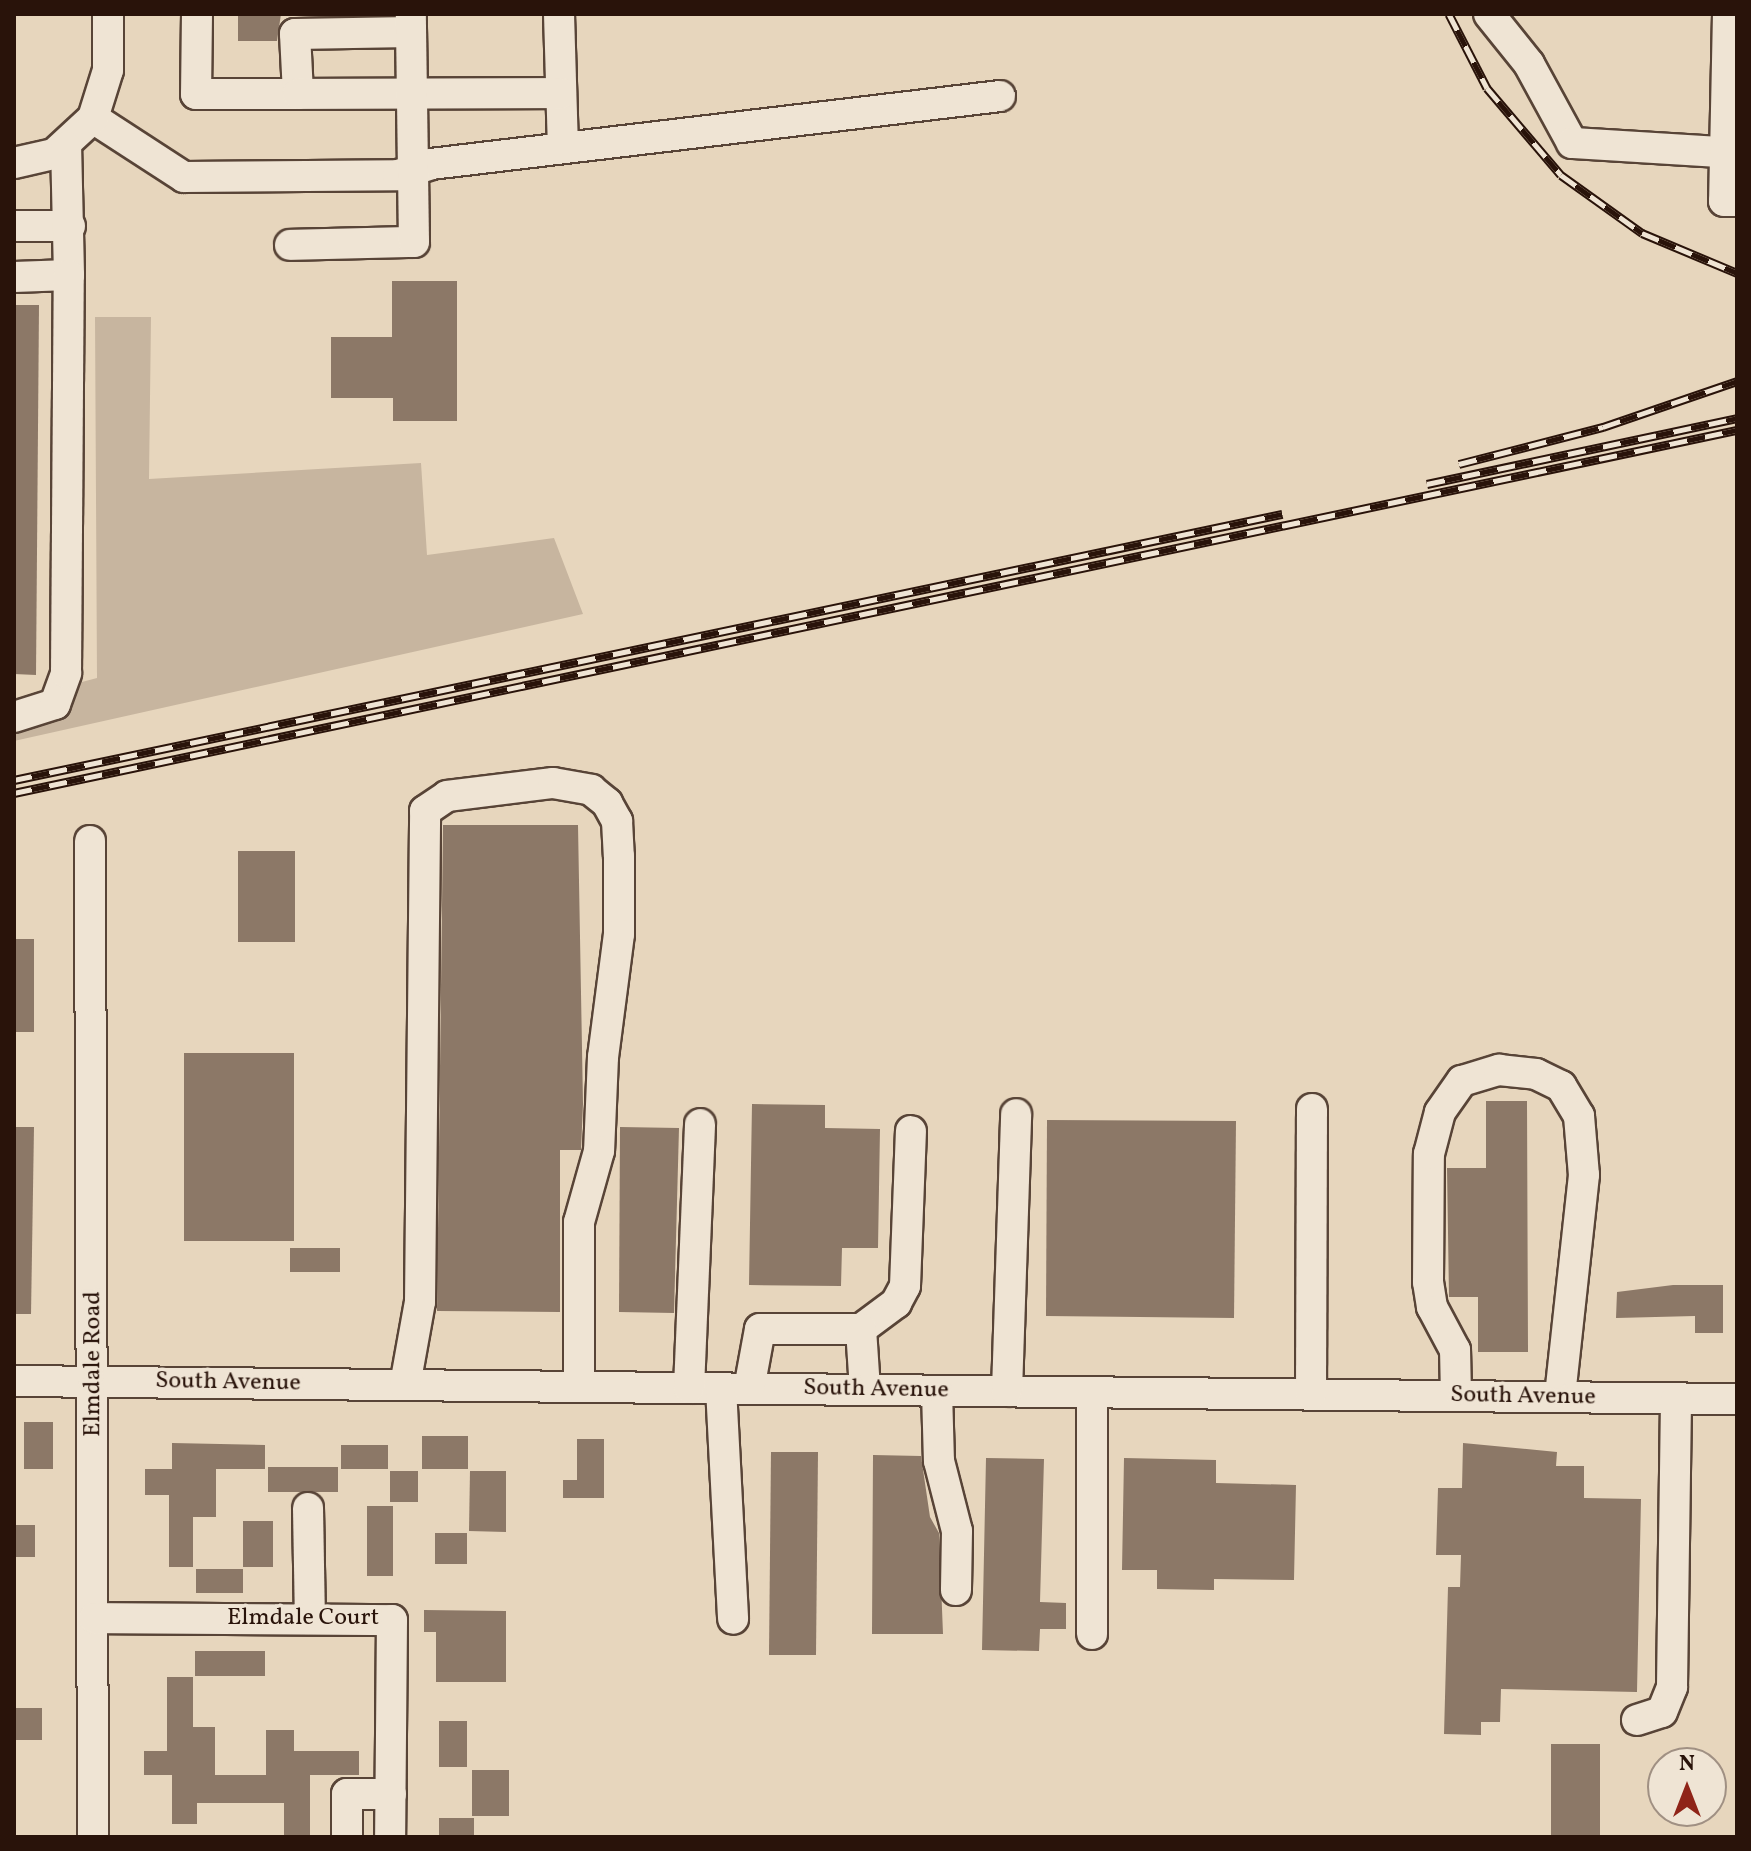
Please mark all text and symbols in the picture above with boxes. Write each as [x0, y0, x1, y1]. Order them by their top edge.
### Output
street label: Elmdale Road [80, 1291, 108, 1437]
street label: South Avenue [155, 1367, 301, 1399]
street label: South Avenue [803, 1374, 949, 1406]
street label: South Avenue [1450, 1381, 1596, 1413]
street label: Elmdale Court [227, 1605, 379, 1633]
north arrow [1647, 1747, 1727, 1827]
text: N [1679, 1749, 1695, 1780]

